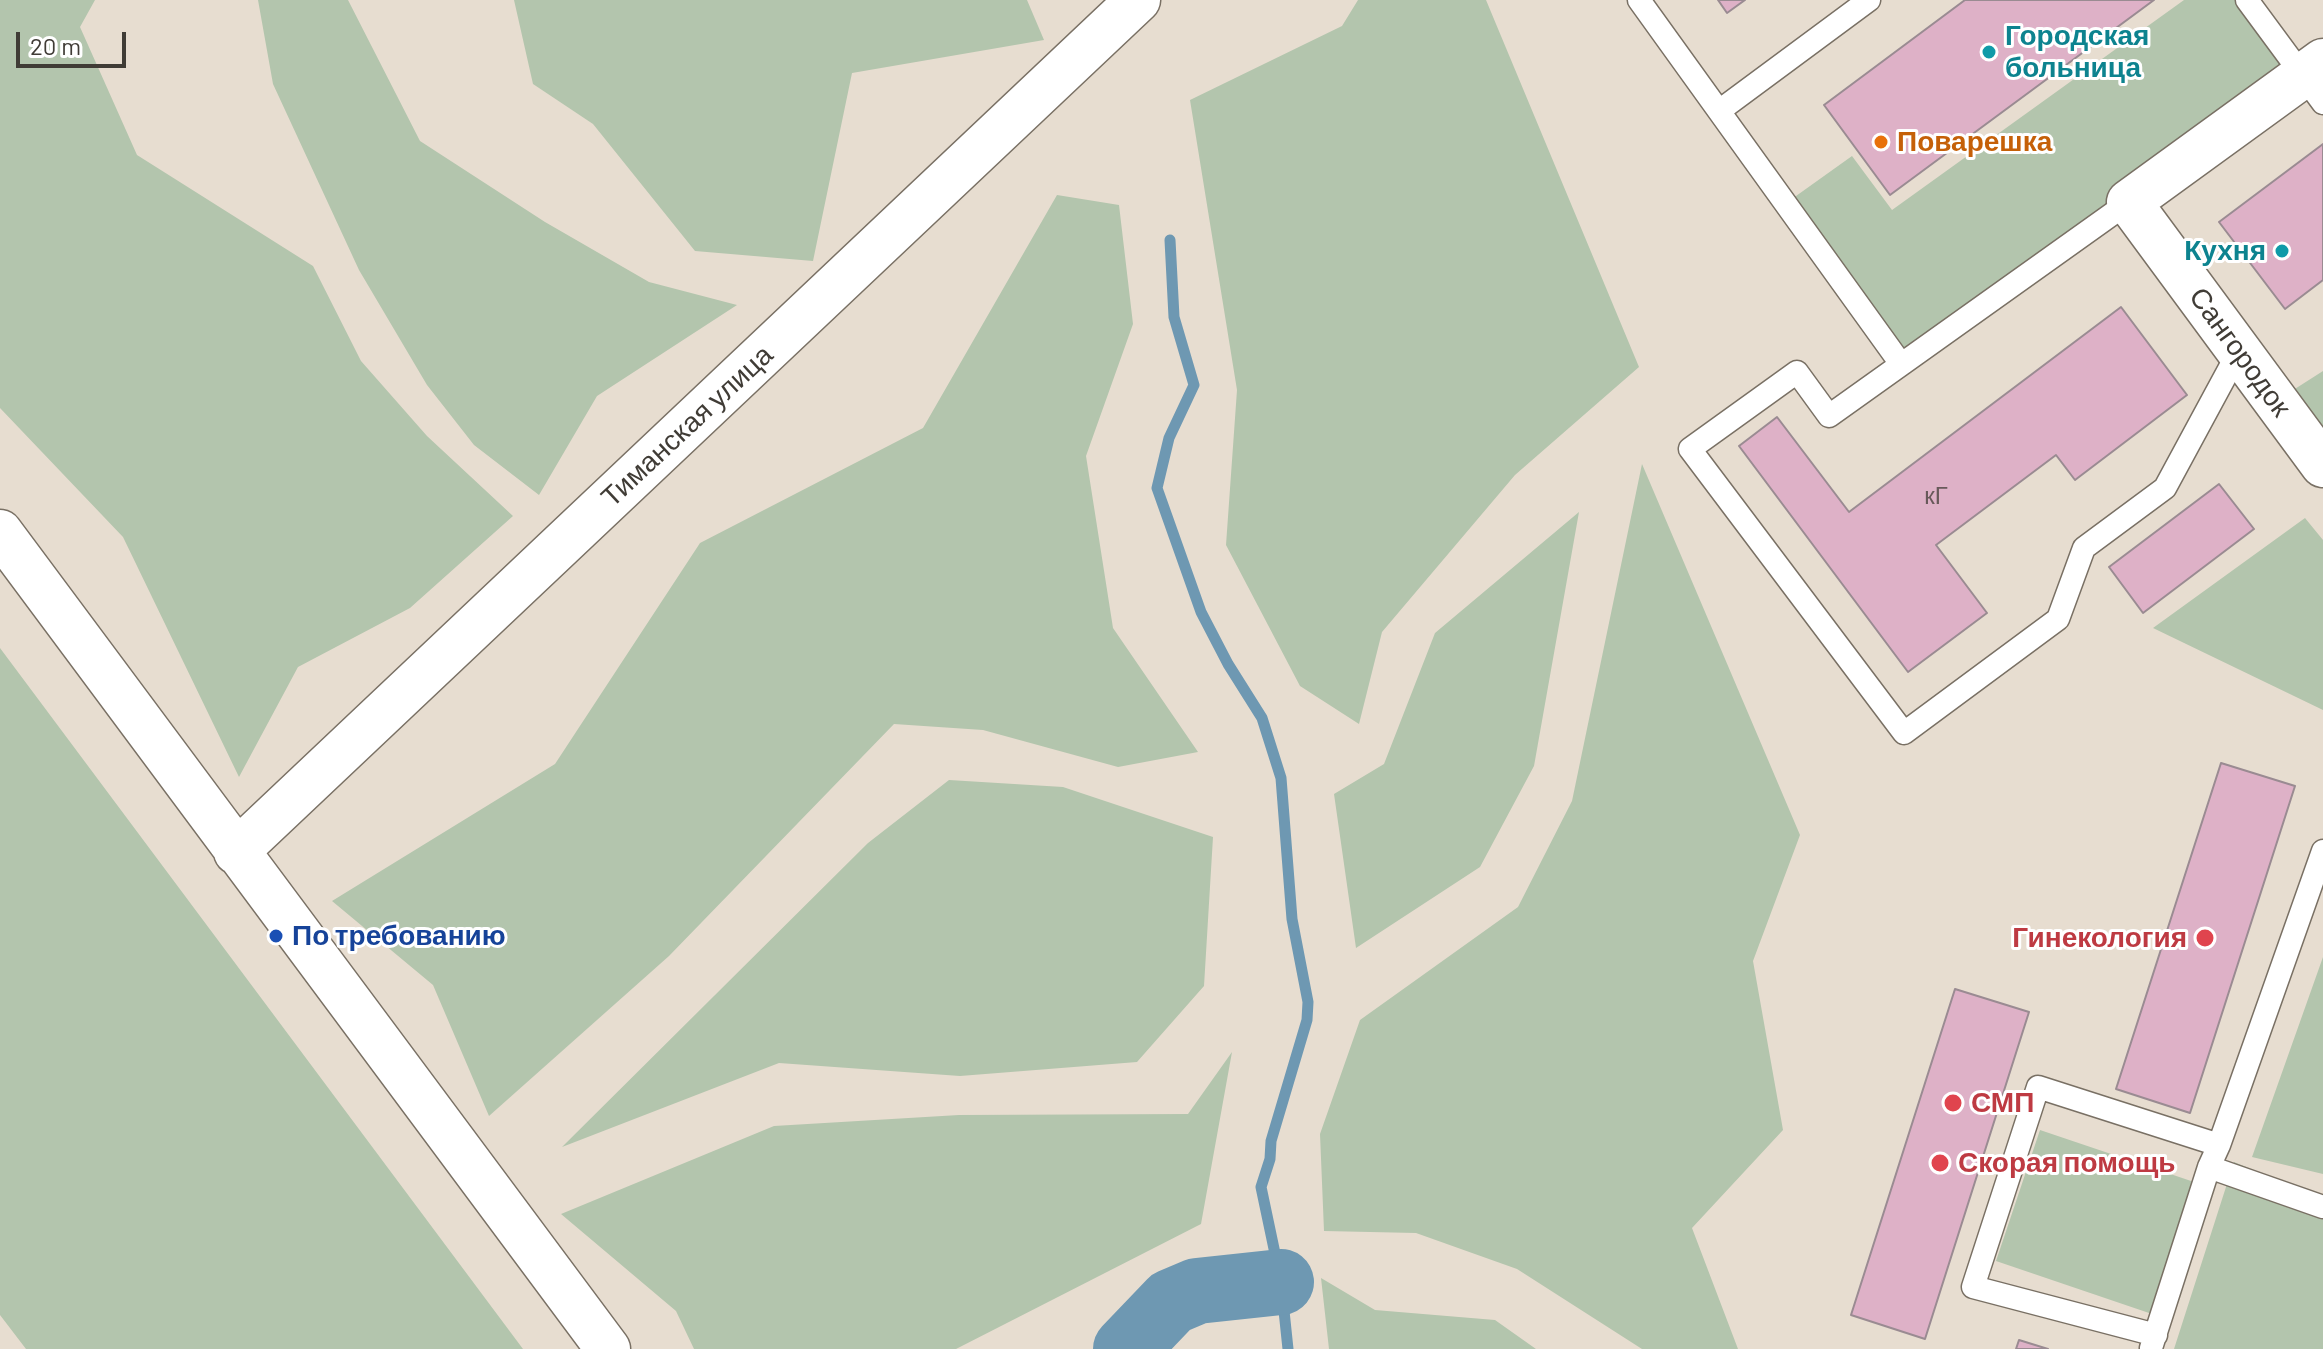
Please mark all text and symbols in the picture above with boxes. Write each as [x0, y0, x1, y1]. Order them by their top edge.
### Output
scale bar [20, 16, 130, 66]
place label: Городская больница [2005, 19, 2149, 85]
text: 20 m [30, 31, 81, 60]
marker: Городская больница [1980, 43, 1998, 61]
place label: Поварешка [1897, 125, 2052, 159]
marker: Поварешка [1872, 133, 1890, 151]
place label: Кухня [2184, 234, 2266, 268]
marker: Кухня [2273, 242, 2291, 260]
street label: Сангородок [2182, 281, 2298, 423]
street label: Тиманская улица [594, 338, 780, 514]
house number: кГ [1924, 482, 1948, 510]
place label: По требованию [292, 919, 506, 953]
place label: Гинекология [2012, 921, 2187, 955]
marker: По требованию [267, 927, 285, 945]
marker: Гинекология [2194, 927, 2216, 949]
place label: СМП [1971, 1086, 2034, 1120]
marker: СМП [1942, 1092, 1964, 1114]
place label: Скорая помощь [1958, 1146, 2176, 1180]
marker: Скорая помощь [1929, 1152, 1951, 1174]

